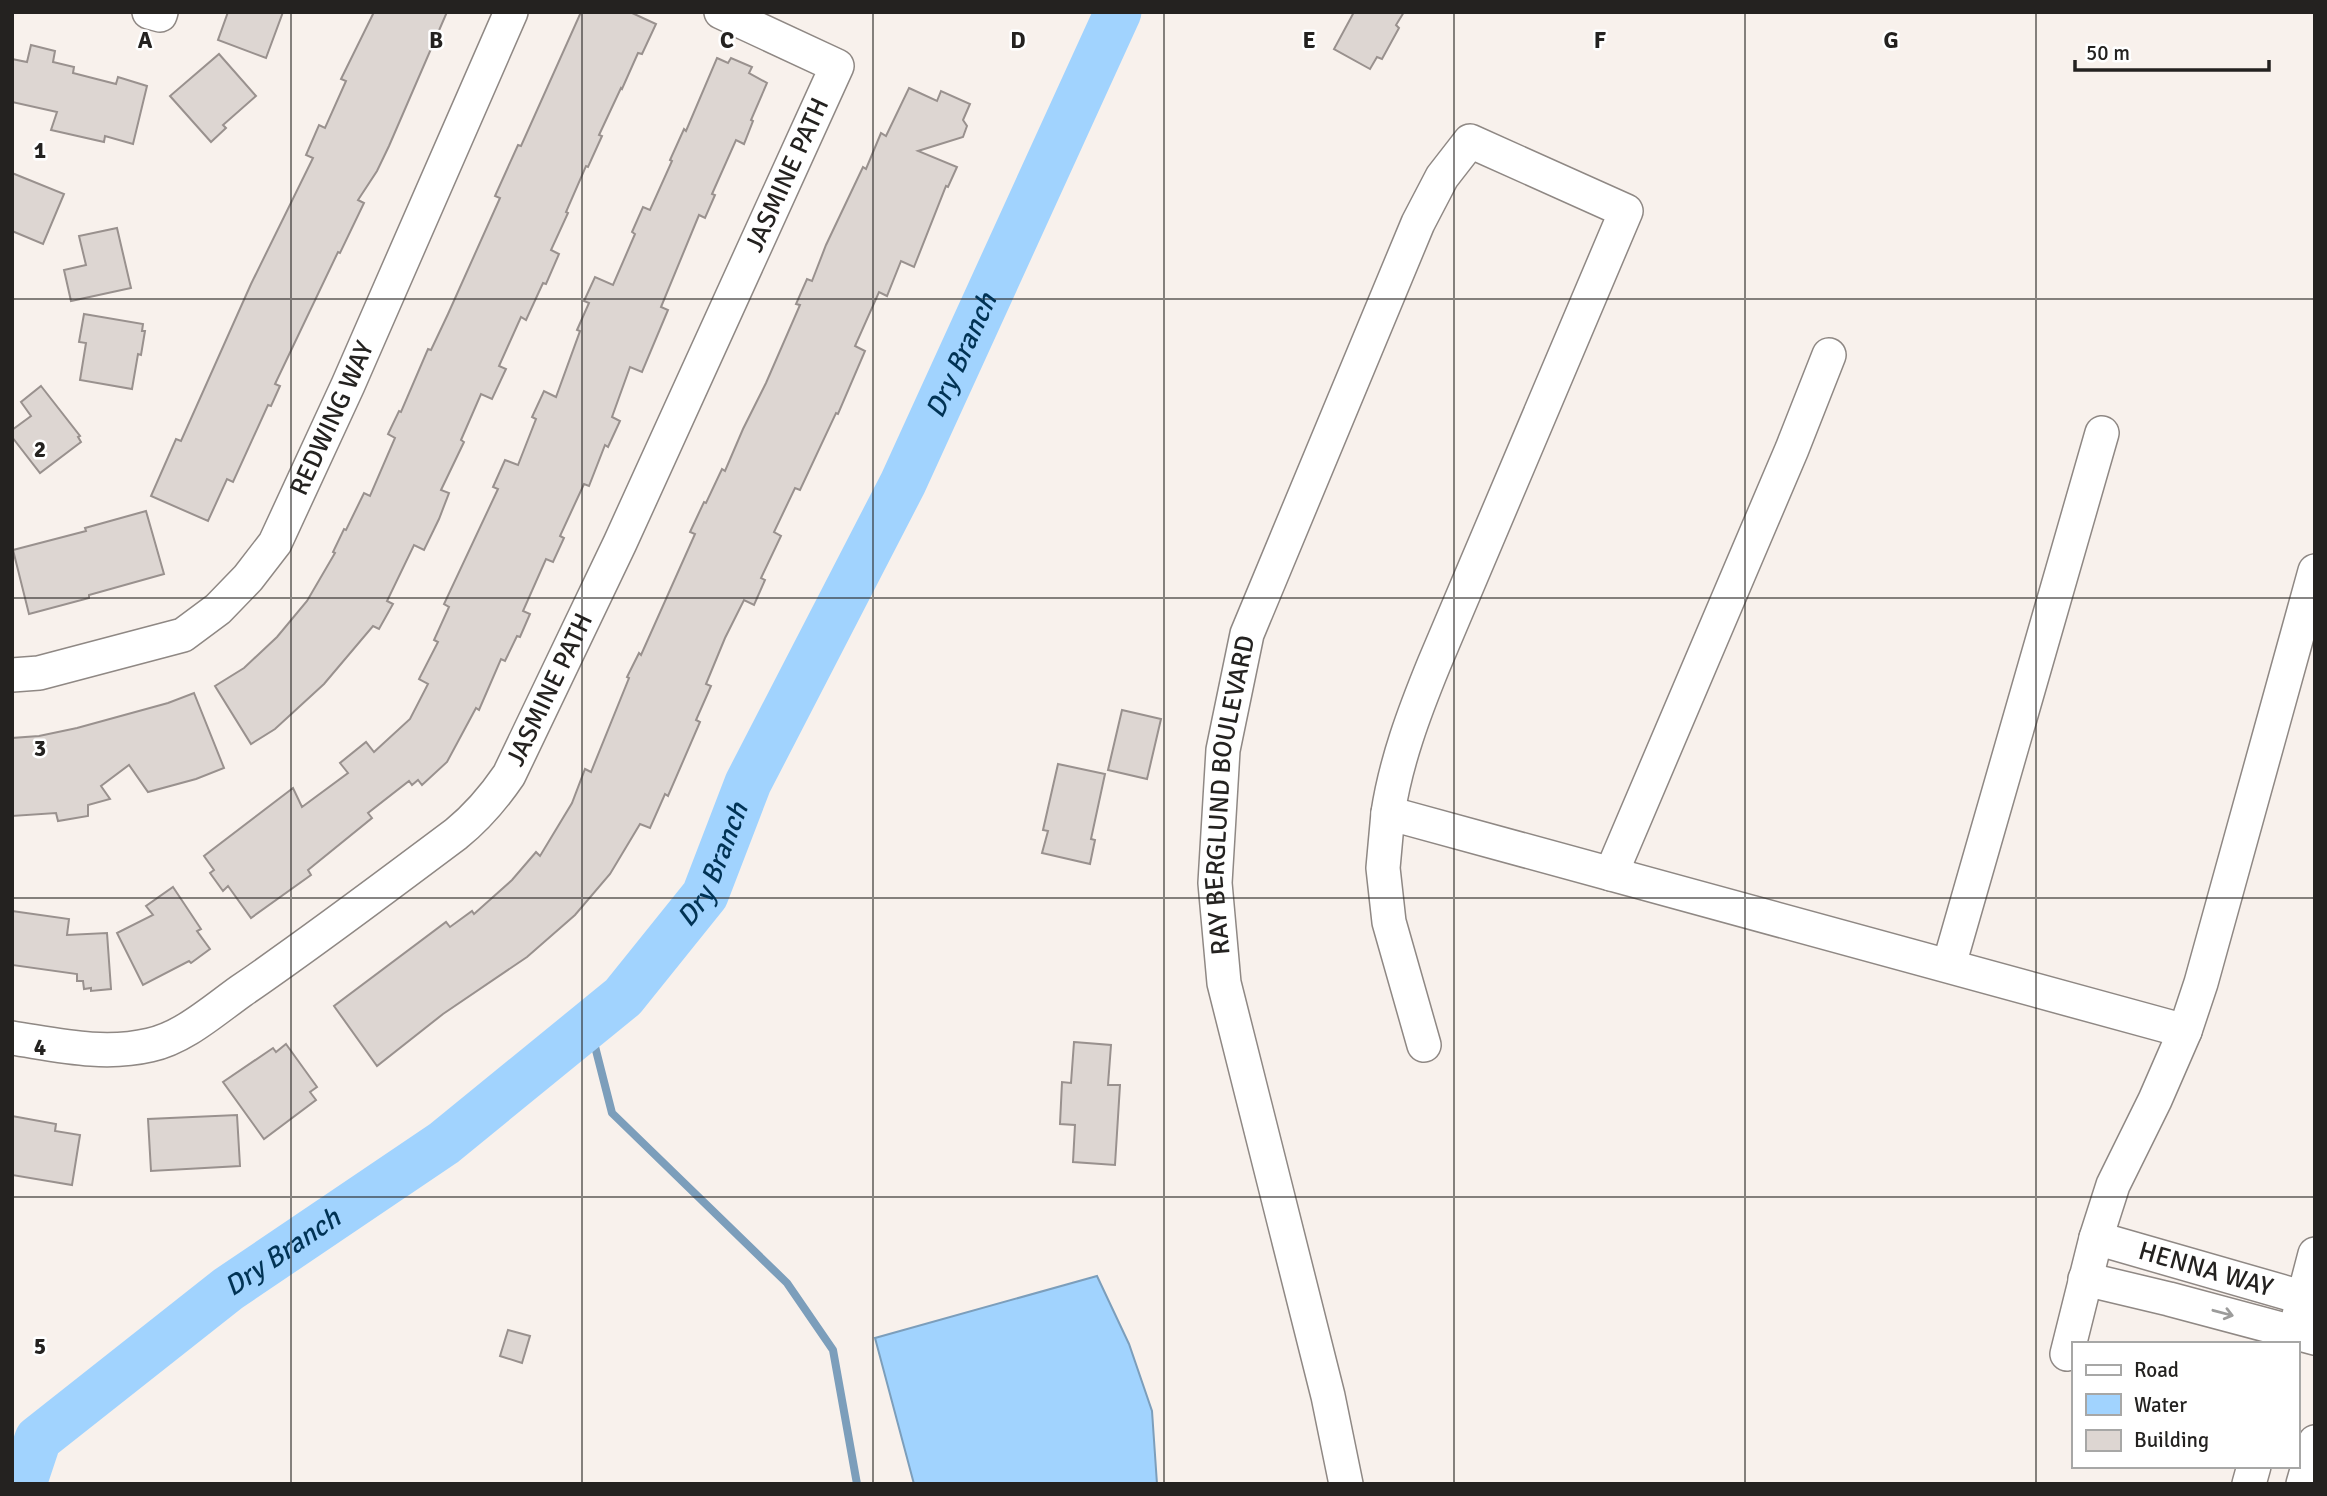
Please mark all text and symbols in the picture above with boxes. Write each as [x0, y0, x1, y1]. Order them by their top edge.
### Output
text: A [138, 26, 153, 55]
text: B [429, 26, 443, 55]
text: C [720, 26, 734, 55]
text: D [1010, 26, 1026, 55]
text: E [1302, 26, 1316, 55]
text: F [1594, 26, 1606, 55]
text: G [1883, 26, 1899, 55]
scale bar [2075, 28, 2269, 72]
text: 50 m [2086, 40, 2130, 66]
street label: JASMINE PATH [738, 93, 836, 257]
text: 1 [34, 136, 46, 165]
water label: Dry Branch [918, 287, 1005, 423]
street label: REDWING WAY [283, 336, 381, 501]
text: 2 [34, 435, 46, 464]
street label: JASMINE PATH [500, 608, 600, 772]
street label: RAY BERGLUND BOULEVARD [1198, 633, 1262, 956]
text: 3 [34, 734, 46, 763]
water label: Dry Branch [669, 797, 756, 933]
text: 4 [34, 1033, 46, 1062]
water label: Dry Branch [218, 1201, 348, 1304]
street label: HENNA WAY [2135, 1235, 2276, 1304]
one-way arrow [2211, 1307, 2233, 1320]
text: 5 [34, 1332, 46, 1361]
legend [2072, 1342, 2299, 1468]
text: Road [2134, 1357, 2179, 1383]
text: Water [2134, 1392, 2187, 1418]
text: Building [2134, 1427, 2209, 1453]

